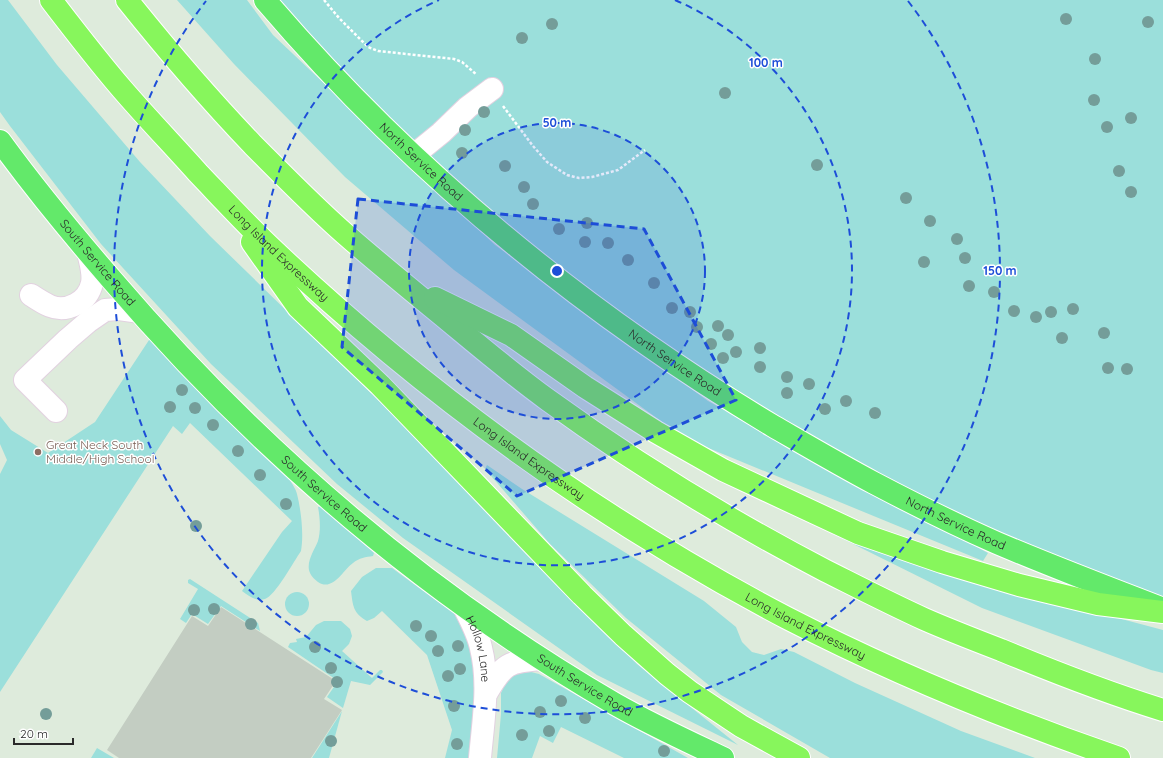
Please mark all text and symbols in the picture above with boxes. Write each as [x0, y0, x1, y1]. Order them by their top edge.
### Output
text: 100 m [749, 55, 783, 70]
text: 50 m [543, 115, 571, 130]
street label: North Service Road [377, 119, 466, 204]
street label: Long Island Expressway [226, 202, 332, 304]
street label: South Service Road [57, 216, 139, 309]
text: 150 m [983, 263, 1017, 278]
centre of rings [550, 264, 564, 278]
street label: North Service Road [626, 326, 724, 399]
street label: Long Island Expressway [470, 414, 588, 503]
place label: Great Neck South Middle/High School [46, 437, 155, 466]
marker: Great Neck South Middle/High School [33, 447, 43, 457]
street label: South Service Road [278, 452, 370, 535]
street label: North Service Road [903, 493, 1008, 553]
street label: Long Island Expressway [743, 589, 868, 662]
street label: Hollow Lane [463, 613, 493, 683]
street label: South Service Road [535, 650, 635, 719]
scale bar [14, 720, 73, 746]
text: 20 m [20, 726, 48, 741]

